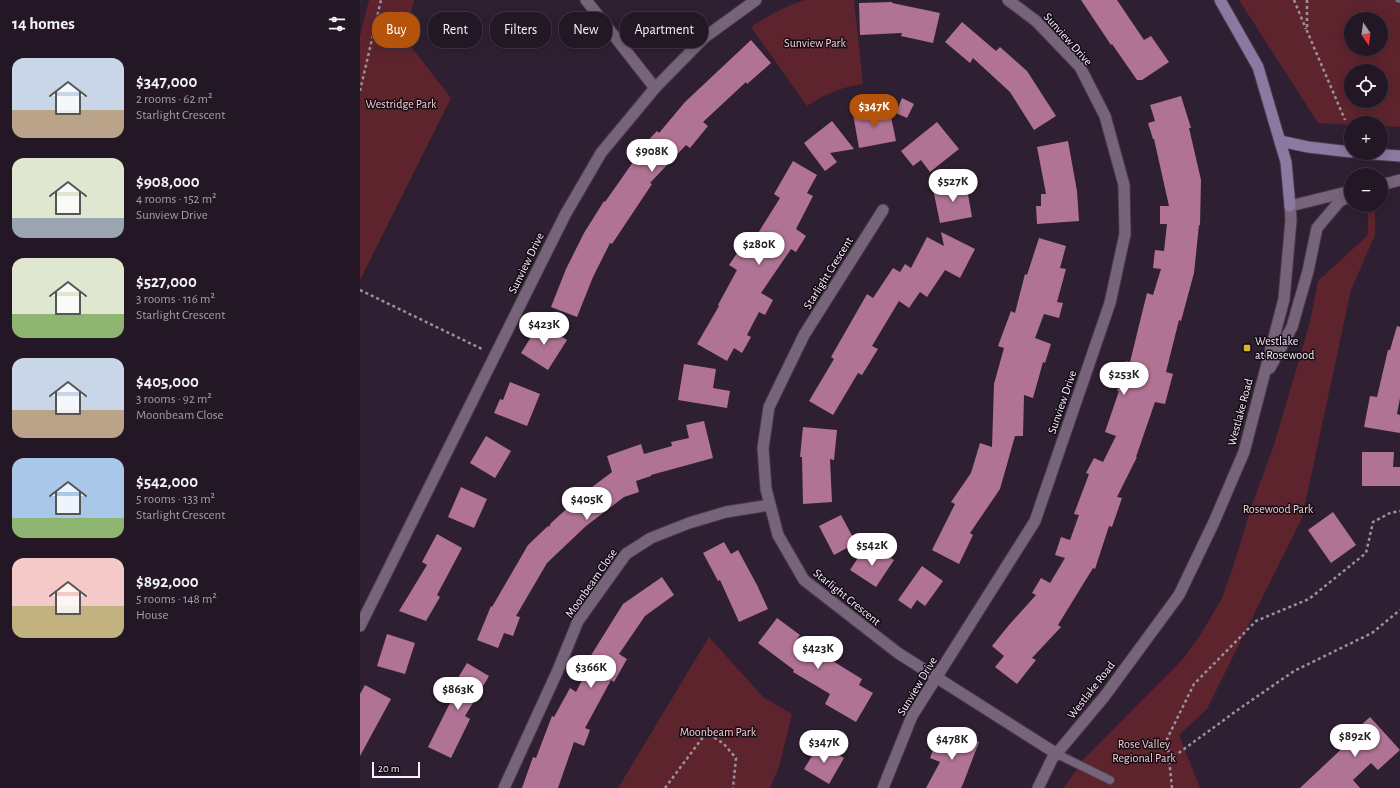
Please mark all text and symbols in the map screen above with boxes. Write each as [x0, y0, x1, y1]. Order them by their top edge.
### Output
street label: Sunview Drive [1041, 10, 1095, 68]
chip: Buy [372, 12, 420, 48]
chip: Rent [428, 12, 482, 48]
chip: Filters [490, 12, 551, 48]
chip: New [559, 12, 612, 48]
chip: Apartment [620, 12, 708, 48]
north arrow [1344, 12, 1388, 56]
map controls [1344, 12, 1388, 212]
icon: filters [326, 13, 348, 35]
text: 14 homes [12, 15, 75, 32]
park label: Sunview Park [784, 37, 846, 49]
button: locate [1344, 64, 1388, 108]
text: $347,000 [136, 73, 197, 90]
icon: home [44, 74, 92, 122]
text: 2 rooms · 62 m² [136, 93, 212, 106]
pin: $347K [846, 94, 902, 128]
park label: Westridge Park [365, 98, 437, 110]
text: $347K [858, 100, 890, 113]
text: Starlight Crescent [136, 109, 225, 122]
button: + [1344, 116, 1388, 160]
pin: $908K [624, 139, 680, 173]
text: $908K [636, 145, 668, 158]
button: − [1344, 168, 1388, 212]
pin: $527K [925, 169, 981, 203]
text: $908,000 [136, 173, 200, 190]
icon: home [44, 174, 92, 222]
text: $527K [938, 175, 968, 188]
text: 4 rooms · 152 m² [136, 193, 217, 206]
text: Sunview Drive [136, 209, 208, 222]
street label: Sunview Drive [506, 231, 546, 295]
pin: $280K [731, 232, 787, 266]
street label: Starlight Crescent [801, 235, 855, 311]
text: $280K [743, 238, 775, 251]
text: $527,000 [136, 273, 197, 290]
icon: home [44, 274, 92, 322]
text: 3 rooms · 116 m² [136, 293, 215, 306]
text: Starlight Crescent [136, 309, 225, 322]
pin: $423K [516, 312, 572, 346]
text: $423K [528, 318, 560, 331]
place label: Westlake at Rosewood [1255, 335, 1314, 361]
marker: Westlake at Rosewood [1242, 343, 1252, 353]
pin: $253K [1096, 362, 1152, 396]
text: $253K [1109, 368, 1139, 381]
street label: Sunview Drive [1046, 369, 1078, 435]
text: $405,000 [136, 373, 199, 390]
icon: home [44, 374, 92, 422]
street label: Westlake Road [1225, 377, 1255, 447]
text: 3 rooms · 92 m² [136, 393, 212, 406]
text: Moonbeam Close [136, 409, 224, 422]
text: $542,000 [136, 473, 198, 490]
icon: home [44, 474, 92, 522]
pin: $405K [559, 487, 615, 521]
text: 5 rooms · 133 m² [136, 493, 215, 506]
text: $405K [571, 493, 603, 506]
park label: Rosewood Park [1243, 503, 1314, 515]
text: Starlight Crescent [136, 509, 225, 522]
pin: $542K [844, 533, 900, 567]
text: $542K [856, 539, 888, 552]
street label: Moonbeam Close [563, 546, 619, 620]
street label: Starlight Crescent [811, 566, 883, 628]
text: $892,000 [136, 573, 199, 590]
icon: home [44, 574, 92, 622]
text: 5 rooms · 148 m² [136, 593, 217, 606]
text: House [136, 609, 168, 622]
pin: $423K [790, 636, 846, 670]
text: $423K [802, 642, 834, 655]
pin: $366K [563, 655, 619, 689]
street label: Sunview Drive [895, 655, 939, 717]
street label: Westlake Road [1065, 659, 1117, 721]
text: $366K [575, 661, 607, 674]
pin: $863K [430, 677, 486, 711]
text: $863K [442, 683, 474, 696]
pin: $892K [1327, 724, 1383, 758]
park label: Moonbeam Park [680, 726, 757, 738]
pin: $478K [924, 727, 980, 761]
pin: $347K [796, 730, 852, 764]
text: $892K [1339, 730, 1371, 743]
text: $478K [936, 733, 968, 746]
text: $347K [808, 736, 840, 749]
park label: Rose Valley Regional Park [1112, 738, 1176, 764]
scale bar [372, 760, 420, 779]
text: 20 m [378, 763, 399, 774]

